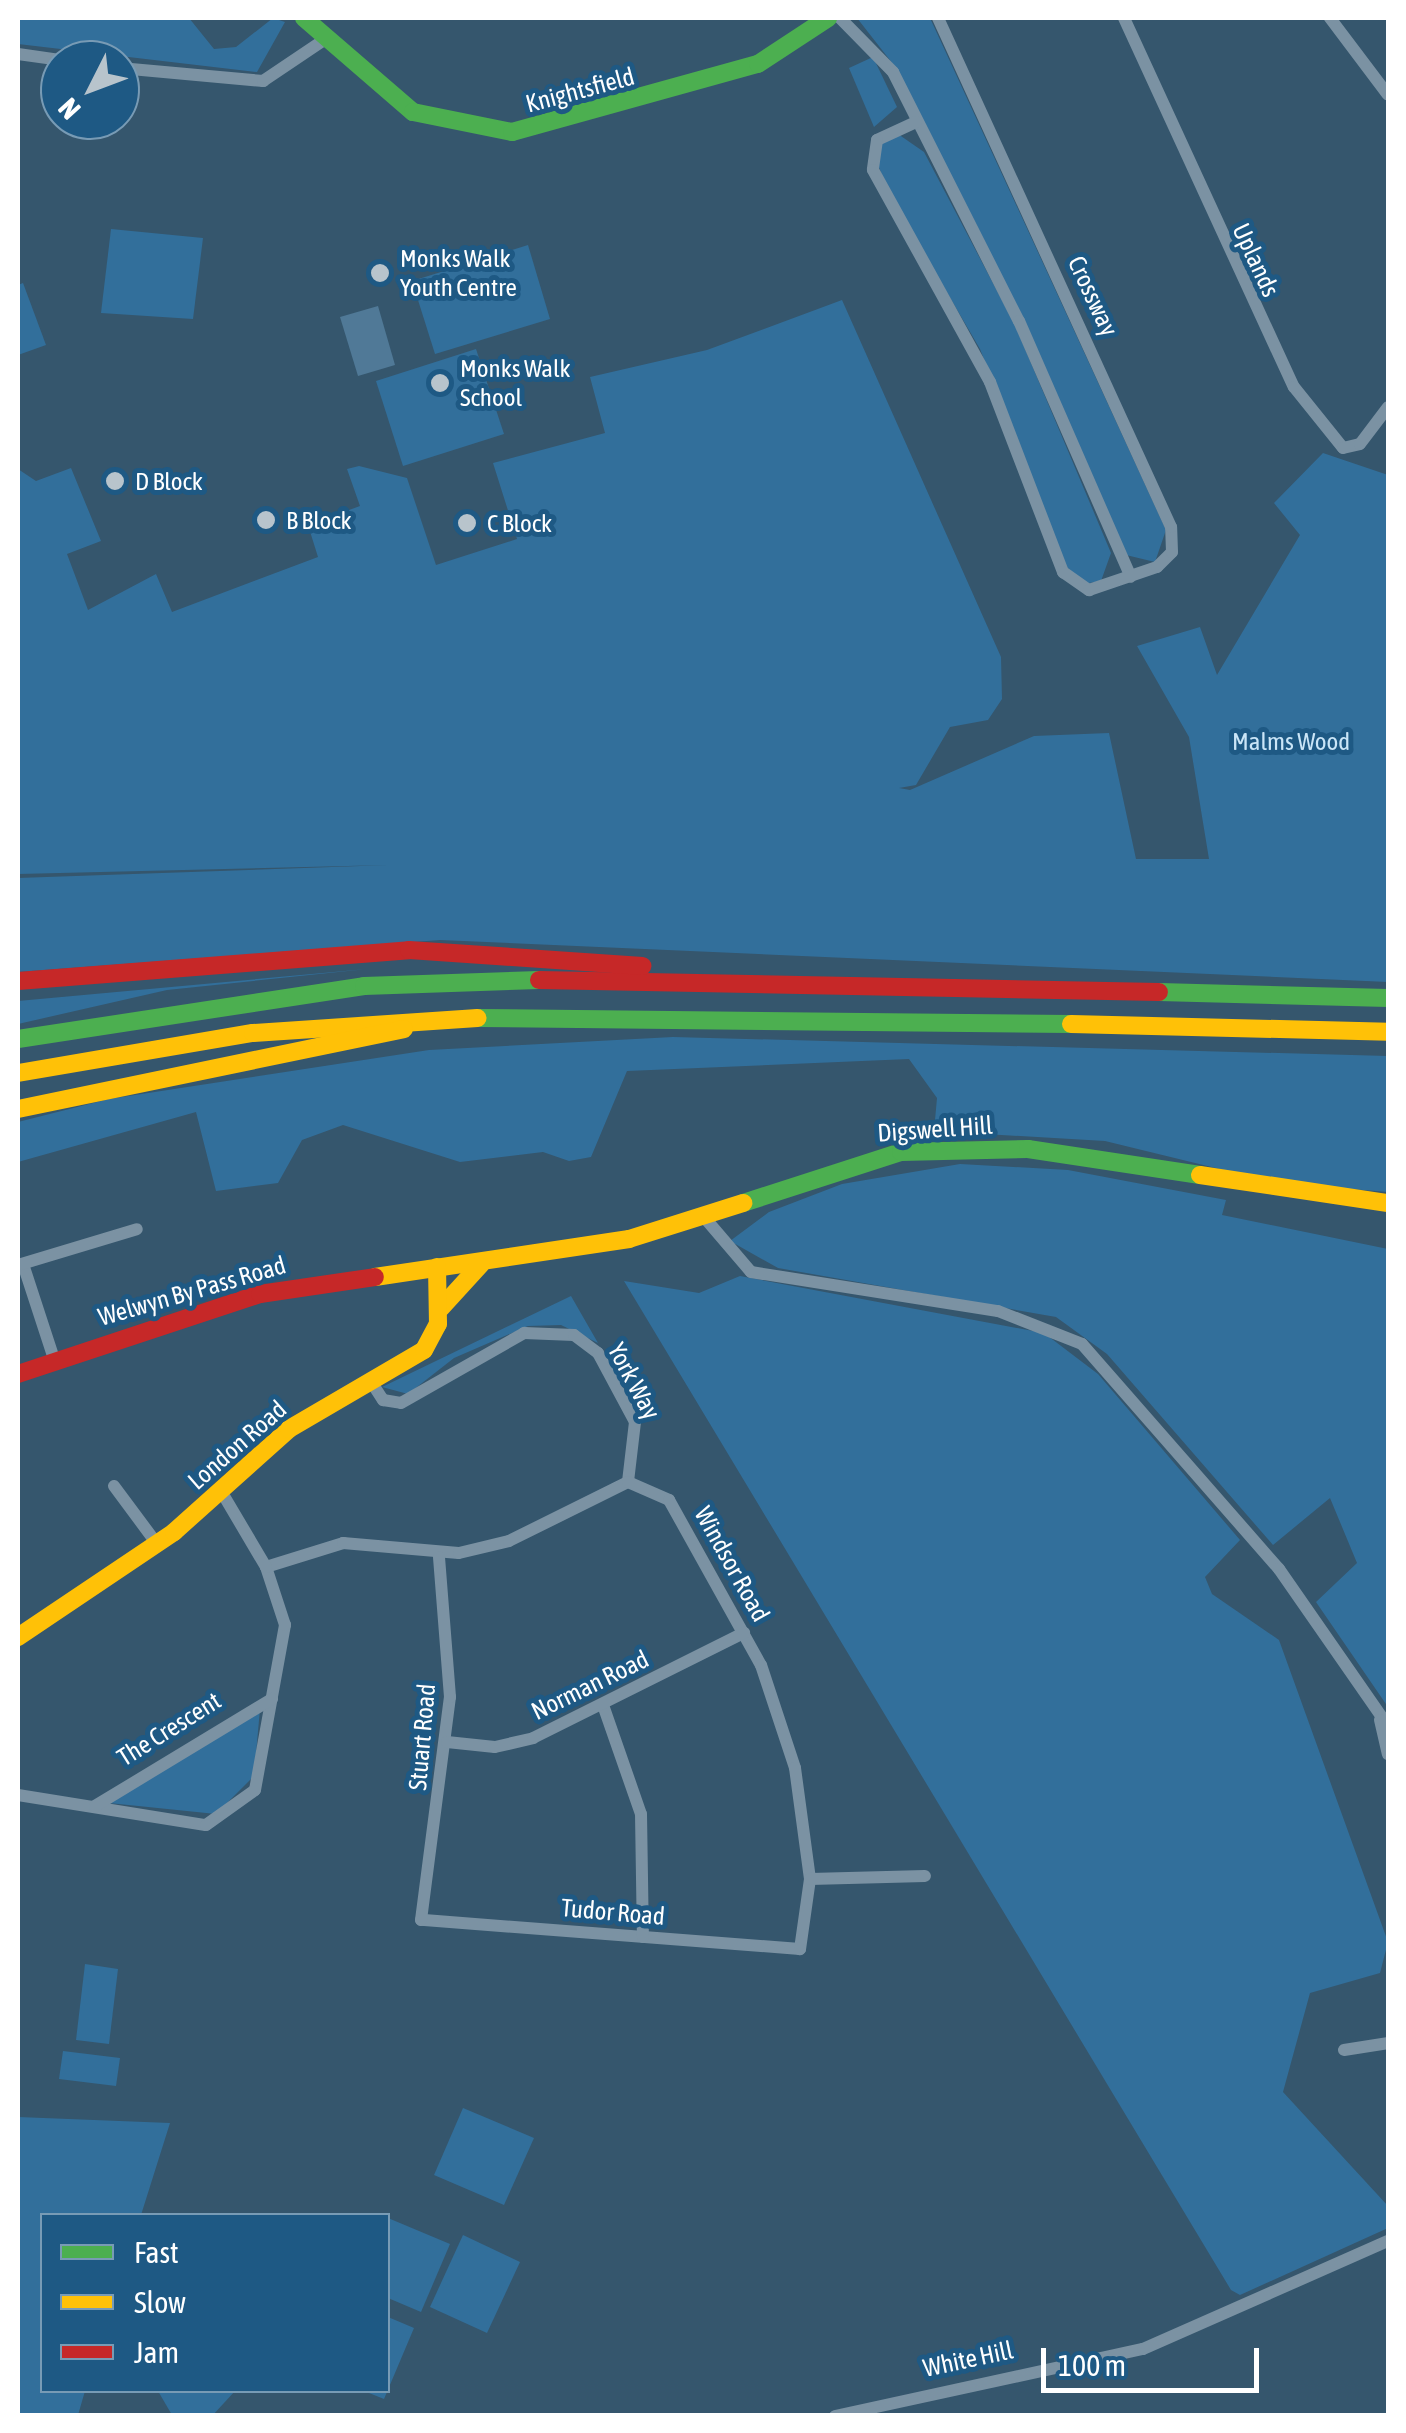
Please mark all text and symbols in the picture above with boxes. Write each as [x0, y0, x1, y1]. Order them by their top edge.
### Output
north arrow [40, 40, 140, 140]
street label: Knightsfield [522, 61, 638, 119]
text: N [52, 92, 87, 126]
street label: Uplands [1226, 218, 1286, 302]
place label: Monks Walk Youth Centre [400, 244, 517, 303]
street label: Crossway [1062, 251, 1124, 341]
marker: Monks Walk Youth Centre [369, 262, 391, 284]
place label: Monks Walk School [460, 354, 570, 413]
marker: Monks Walk School [429, 372, 451, 394]
place label: D Block [135, 466, 203, 496]
marker: D Block [104, 470, 126, 492]
place label: B Block [286, 505, 351, 535]
place label: C Block [487, 508, 552, 538]
marker: B Block [255, 509, 277, 531]
marker: C Block [456, 512, 478, 534]
park label: Malms Wood [1232, 726, 1350, 756]
street label: Digswell Hill [876, 1110, 994, 1148]
street label: Welwyn By Pass Road [95, 1250, 289, 1332]
street label: York Way [601, 1338, 667, 1424]
street label: London Road [182, 1394, 292, 1496]
street label: Windsor Road [688, 1501, 776, 1627]
street label: Norman Road [526, 1644, 654, 1726]
street label: Stuart Road [402, 1682, 442, 1792]
street label: The Crescent [112, 1686, 226, 1772]
street label: Tudor Road [560, 1893, 666, 1931]
legend [40, 2213, 390, 2393]
text: Fast [134, 2235, 179, 2269]
text: Slow [134, 2285, 186, 2319]
scale bar [1046, 2328, 1264, 2390]
text: Jam [134, 2335, 179, 2369]
street label: White Hill [920, 2335, 1016, 2383]
text: 100 m [1058, 2348, 1126, 2382]

